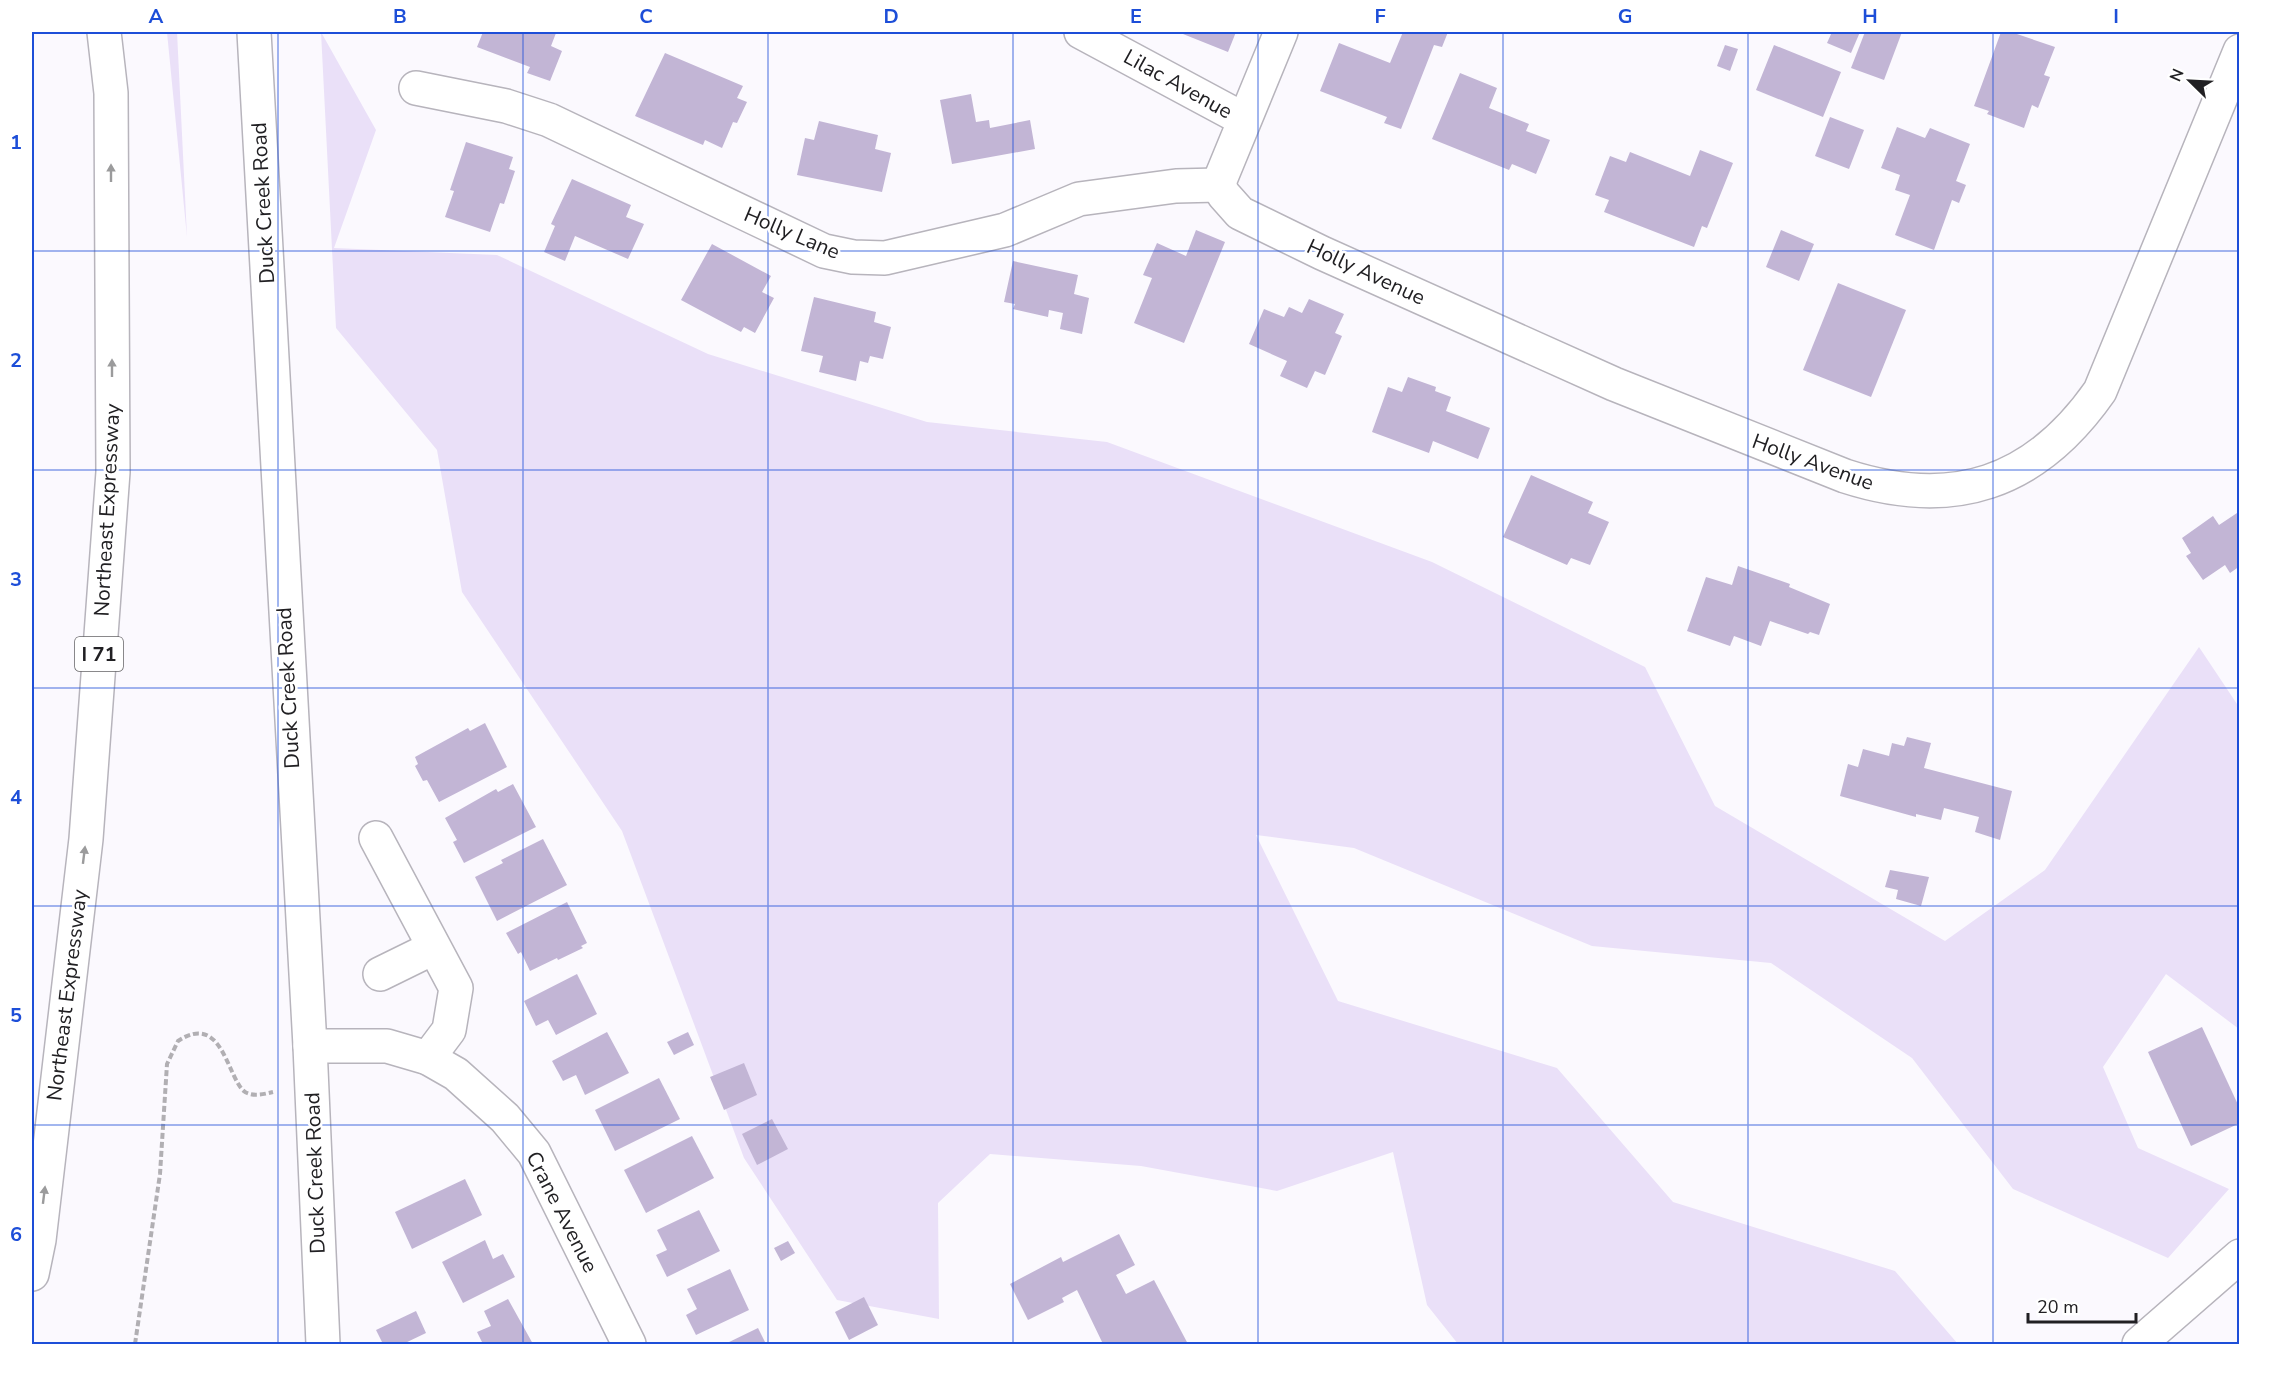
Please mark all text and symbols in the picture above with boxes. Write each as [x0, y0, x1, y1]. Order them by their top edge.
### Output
text: A [149, 3, 164, 30]
text: B [393, 3, 407, 30]
text: C [639, 3, 653, 30]
text: D [883, 3, 899, 30]
text: E [1130, 3, 1142, 30]
text: F [1374, 3, 1386, 30]
text: G [1618, 3, 1632, 30]
text: H [1862, 3, 1878, 30]
text: I [2113, 3, 2119, 30]
street label: Lilac Avenue [1119, 43, 1237, 125]
north arrow [2160, 51, 2220, 111]
text: N [2165, 65, 2190, 85]
street label: Duck Creek Road [245, 122, 281, 284]
text: 1 [10, 129, 22, 156]
one-way arrow [106, 163, 116, 182]
street label: Holly Lane [740, 200, 844, 266]
street label: Holly Avenue [1302, 232, 1430, 312]
text: 2 [10, 347, 22, 374]
one-way arrow [108, 358, 117, 377]
street label: Northeast Expressway [87, 403, 127, 617]
street label: Holly Avenue [1748, 427, 1878, 497]
text: 3 [10, 566, 22, 593]
street label: Duck Creek Road [270, 607, 306, 769]
road number: I 71 [75, 637, 123, 671]
text: 4 [10, 784, 22, 811]
one-way arrow [79, 846, 88, 865]
street label: Northeast Expressway [40, 887, 94, 1102]
text: 5 [10, 1002, 22, 1029]
street label: Duck Creek Road [298, 1092, 332, 1254]
street label: Crane Avenue [519, 1147, 605, 1277]
one-way arrow [39, 1186, 49, 1205]
text: 6 [10, 1221, 22, 1248]
scale bar [2028, 1286, 2136, 1324]
text: 20 m [2037, 1295, 2079, 1319]

